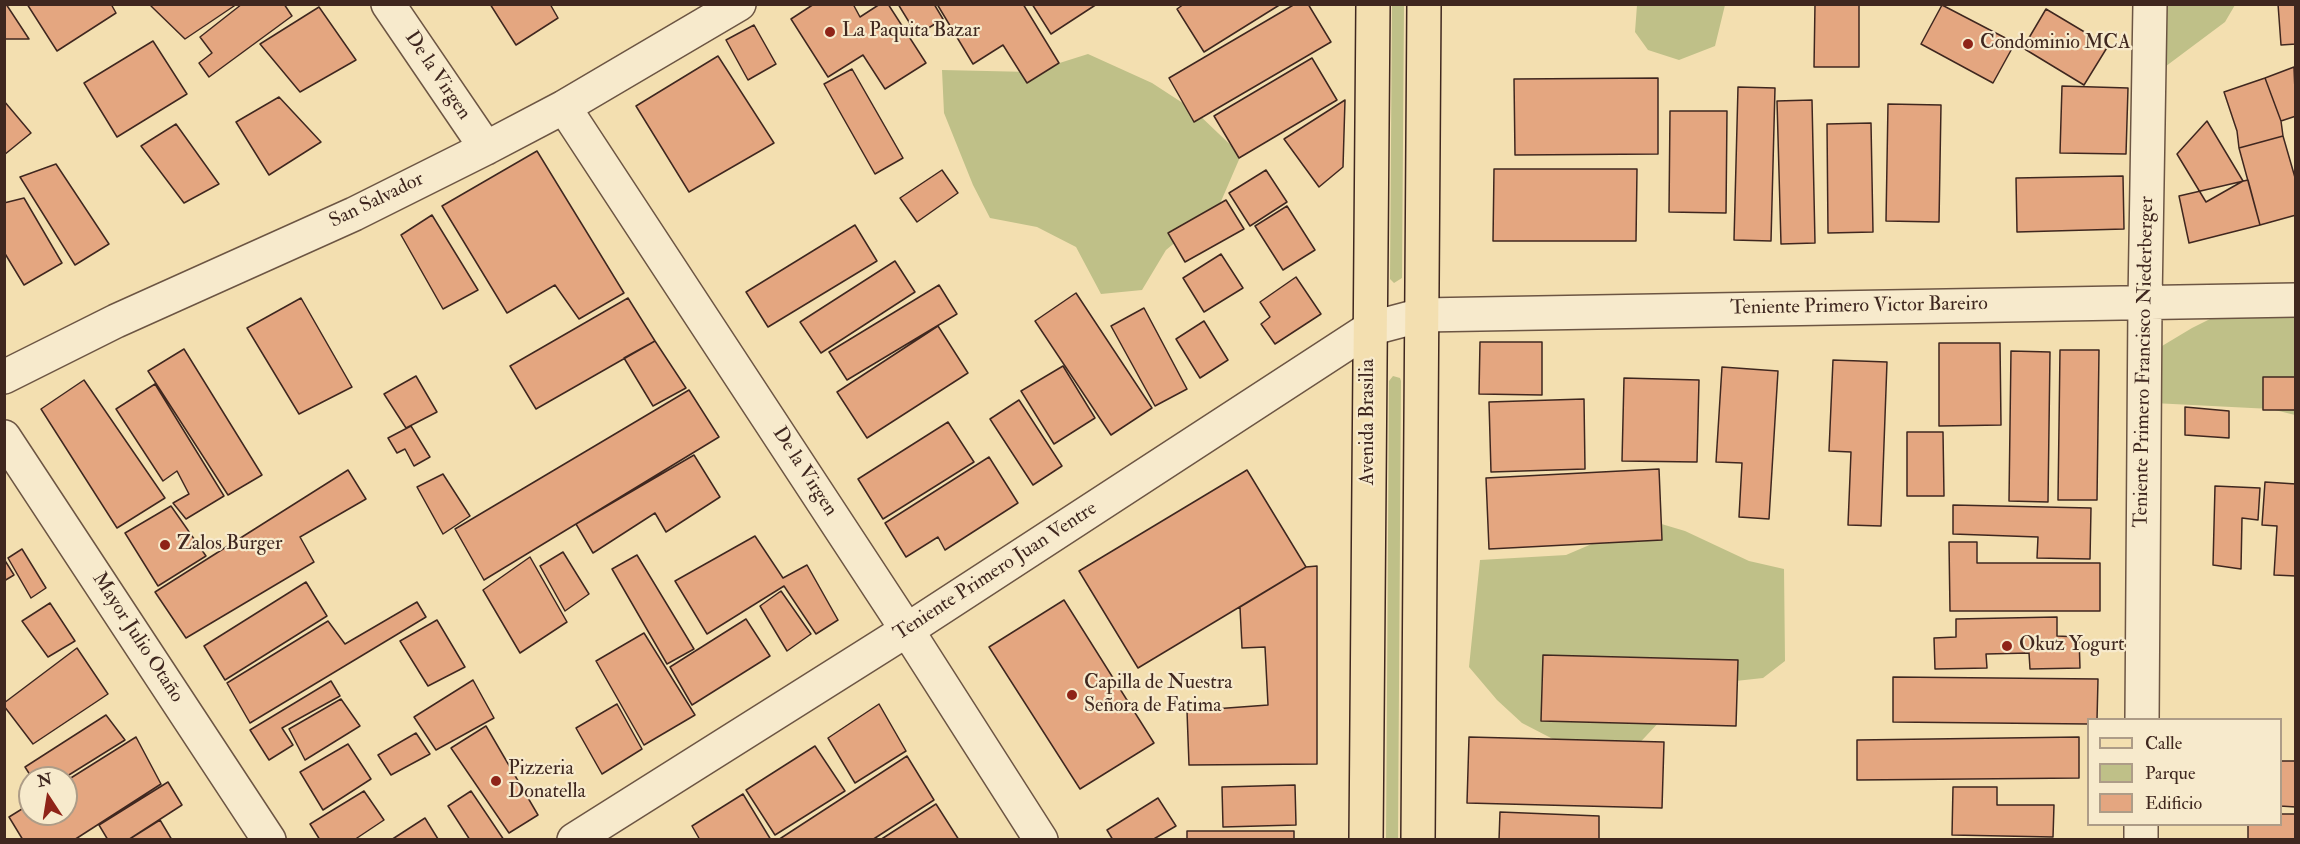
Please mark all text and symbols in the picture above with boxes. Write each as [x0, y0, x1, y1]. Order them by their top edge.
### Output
place label: La Paquita Bazar [842, 20, 980, 44]
marker: La Paquita Bazar [823, 25, 837, 39]
street label: De la Virgen [399, 27, 475, 125]
place label: Condominio MCA [1980, 32, 2131, 56]
marker: Condominio MCA [1961, 37, 1975, 51]
street label: San Salvador [326, 168, 428, 234]
street label: Teniente Primero Francisco Niederberger [2130, 196, 2160, 528]
street label: Teniente Primero Victor Bareiro [1730, 293, 1988, 321]
street label: Avenida Brasilia [1357, 359, 1381, 485]
street label: De la Virgen [766, 423, 842, 521]
street label: Teniente Primero Juan Ventre [890, 497, 1102, 647]
place label: Zalos Burger [177, 533, 282, 557]
marker: Zalos Burger [158, 538, 172, 552]
street label: Mayor Julio Otaño [86, 568, 188, 708]
place label: Okuz Yogurt [2019, 634, 2125, 658]
marker: Okuz Yogurt [2000, 639, 2014, 653]
place label: Capilla de Nuestra Señora de Fatima [1084, 672, 1232, 719]
marker: Capilla de Nuestra Señora de Fatima [1065, 688, 1079, 702]
legend [2087, 718, 2282, 826]
text: Calle [2145, 732, 2182, 755]
place label: Pizzeria Donatella [508, 758, 586, 805]
text: Parque [2145, 762, 2195, 785]
north arrow [18, 766, 78, 826]
text: N [36, 769, 54, 792]
marker: Pizzeria Donatella [489, 774, 503, 788]
text: Edificio [2145, 792, 2202, 815]

